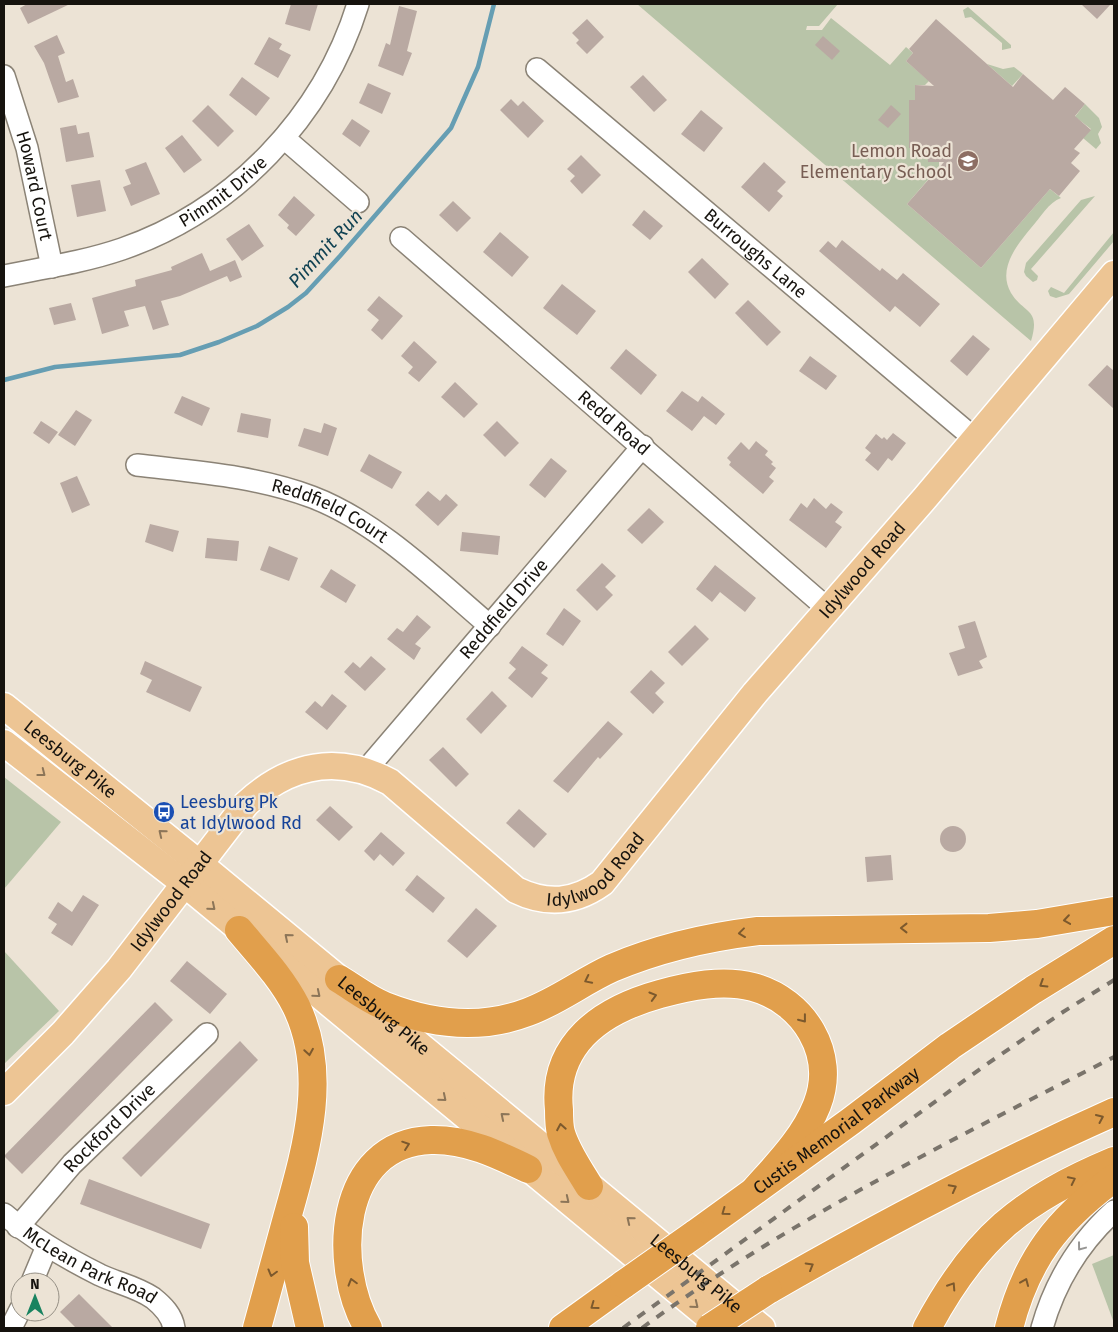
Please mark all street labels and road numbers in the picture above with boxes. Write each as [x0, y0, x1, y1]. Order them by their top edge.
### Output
street label: Howard Court [11, 128, 57, 243]
street label: Pimmit Drive [175, 151, 272, 232]
street label: Burroughs Lane [700, 204, 811, 303]
street label: Redd Road [573, 386, 654, 460]
street label: Reddfield Court [269, 474, 393, 548]
street label: Idylwood Road [814, 517, 910, 623]
street label: Reddfield Drive [455, 554, 553, 664]
street label: Leesburg Pike [19, 715, 121, 803]
street label: Idylwood Road [545, 828, 649, 911]
street label: Idylwood Road [125, 846, 217, 956]
street label: Leesburg Pike [333, 971, 434, 1060]
street label: Custis Memorial Parkway [749, 1062, 924, 1199]
street label: Rockford Drive [59, 1079, 160, 1177]
street label: McLean Park Road [19, 1222, 161, 1309]
street label: Leesburg Pike [645, 1229, 747, 1318]

